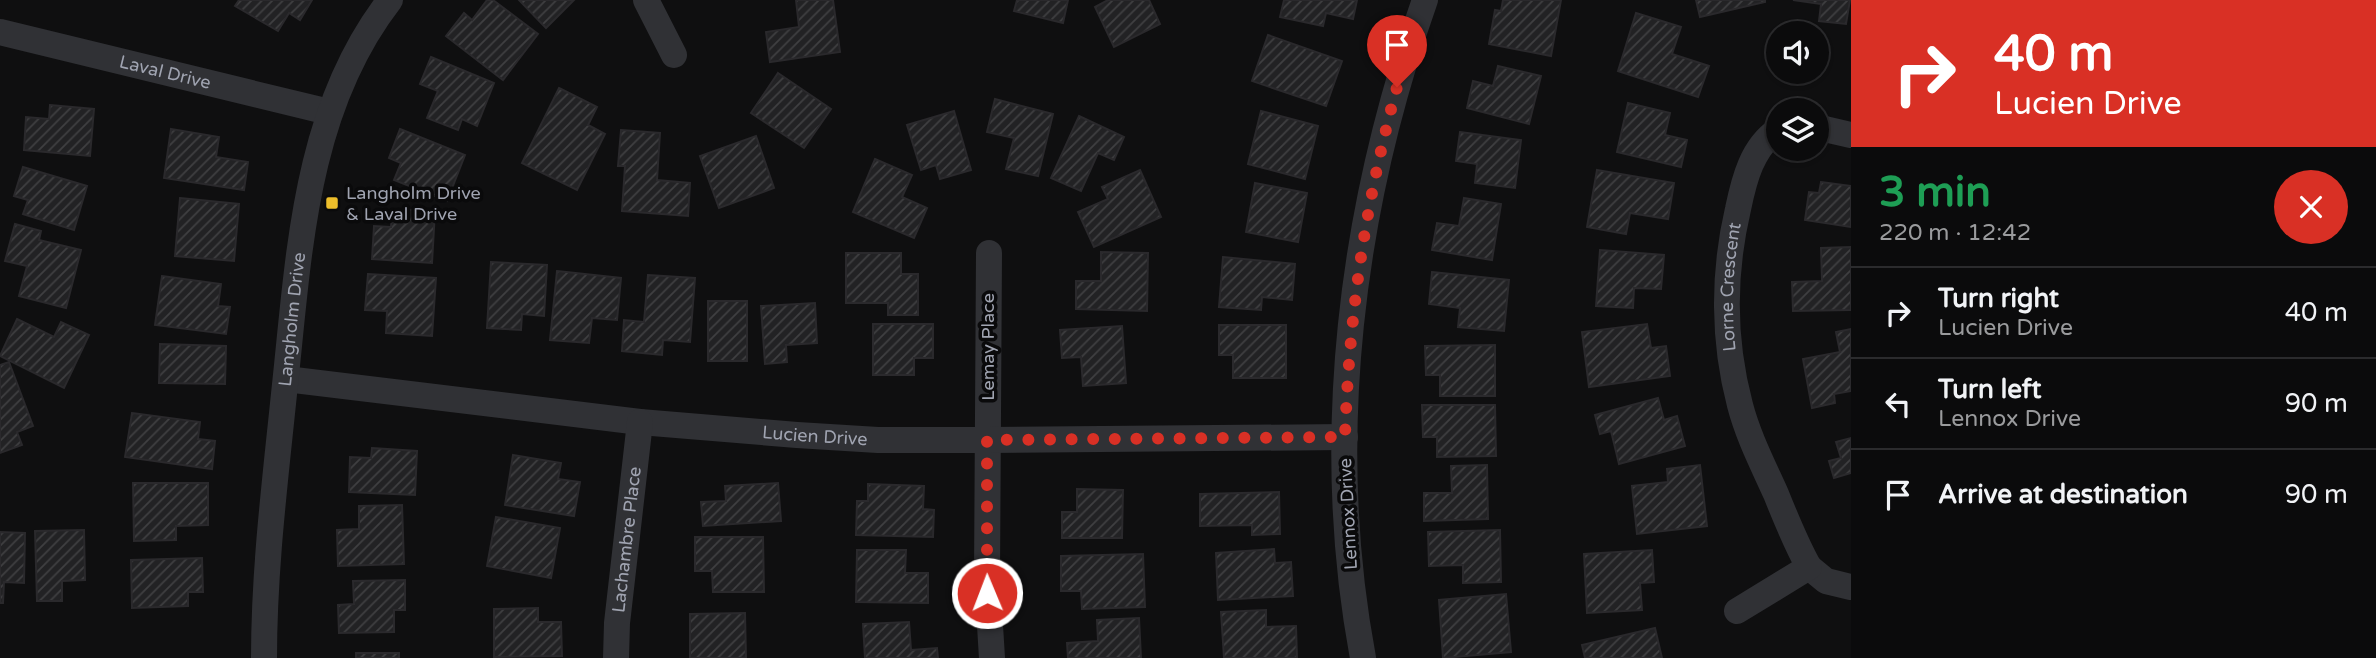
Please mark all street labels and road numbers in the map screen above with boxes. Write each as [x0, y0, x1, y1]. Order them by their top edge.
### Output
street label: Laval Drive [117, 50, 213, 94]
street label: Lorne Crescent [1716, 220, 1746, 352]
street label: Langholm Drive [274, 251, 310, 388]
street label: Lemay Place [977, 293, 999, 401]
street label: Lucien Drive [761, 421, 868, 450]
street label: Lennox Drive [1334, 458, 1362, 570]
street label: Lachambre Place [607, 465, 646, 614]

